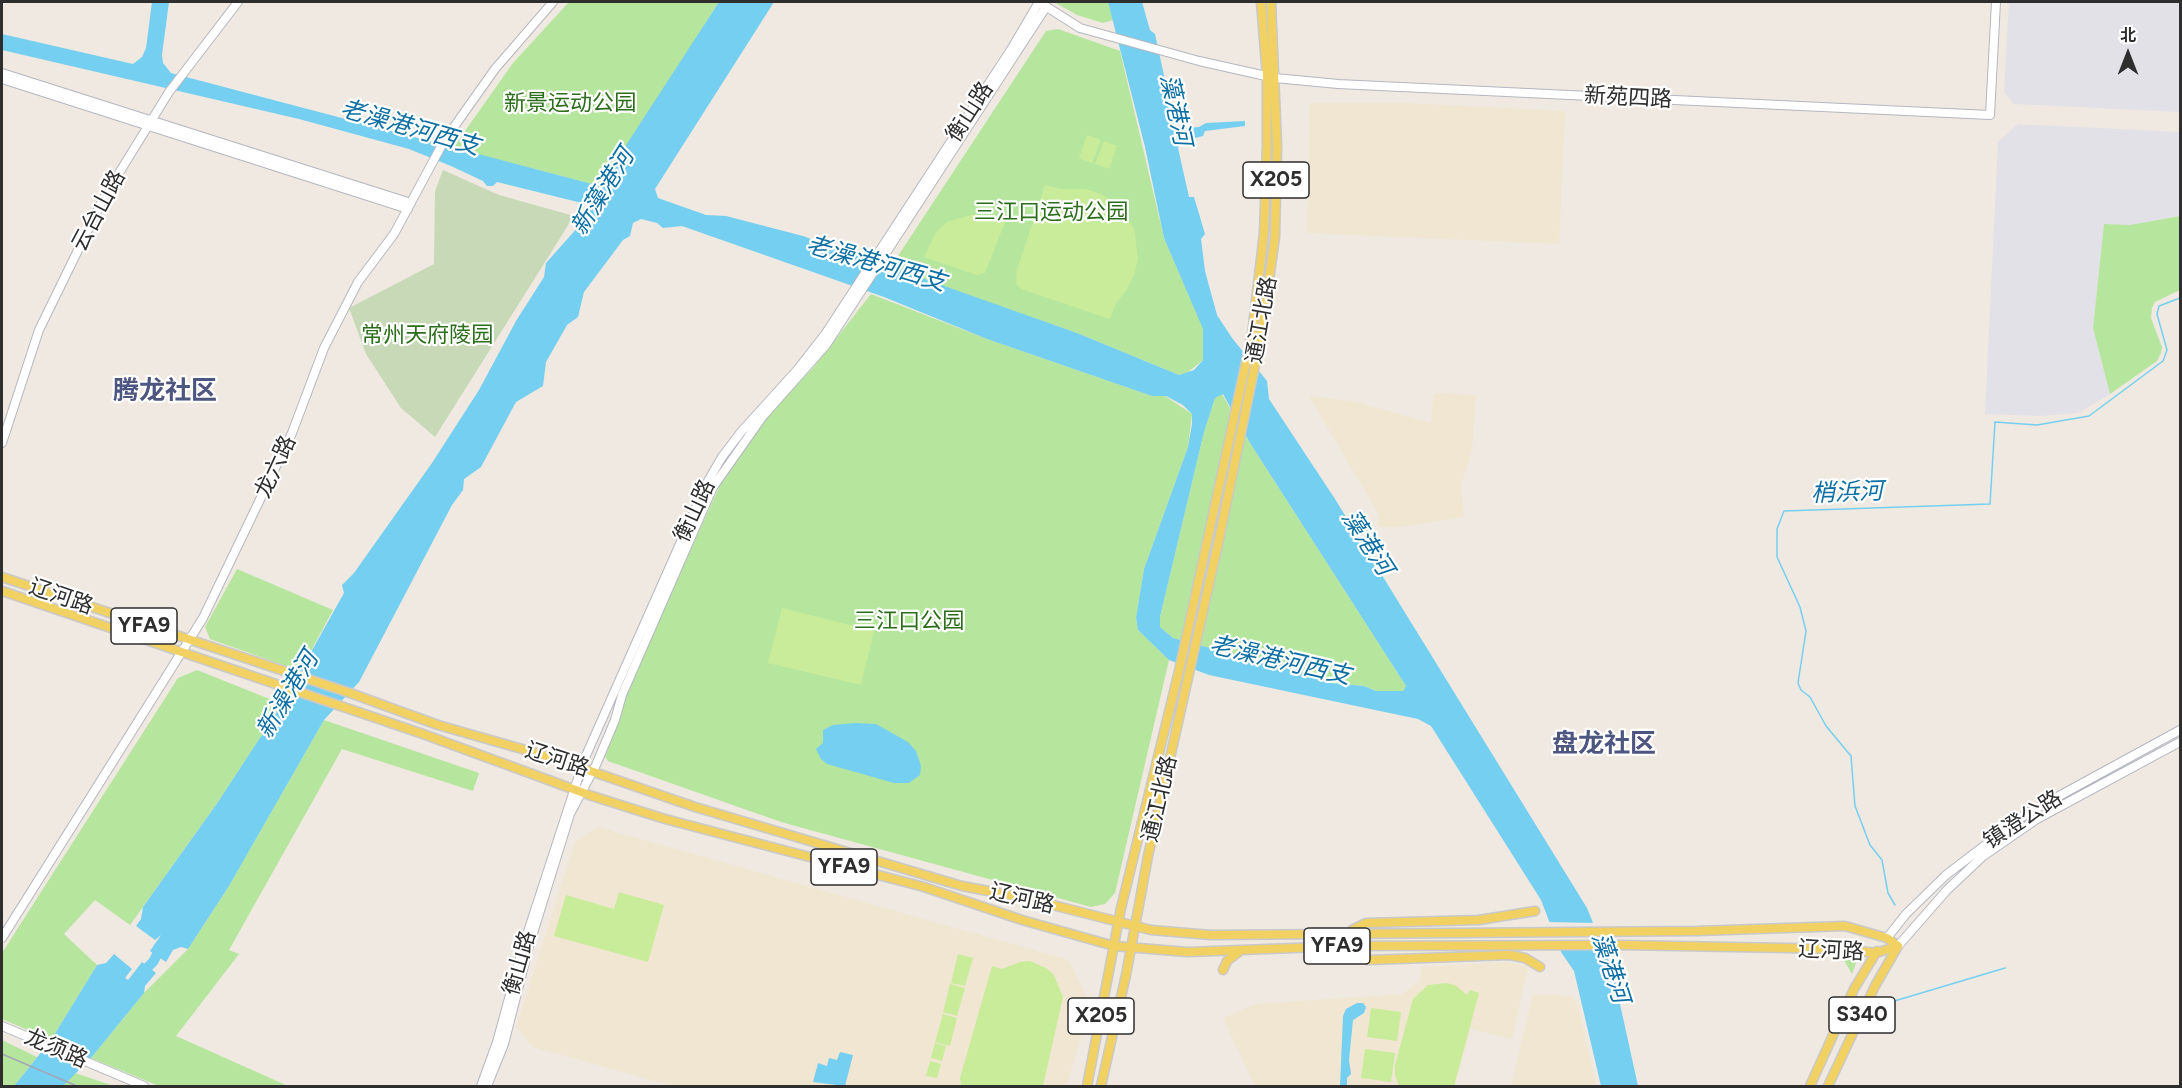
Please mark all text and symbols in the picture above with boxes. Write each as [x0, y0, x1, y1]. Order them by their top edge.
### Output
north arrow [2098, 24, 2158, 84]
text: 北 [2120, 26, 2136, 45]
water label: 藻港河 [1153, 72, 1197, 148]
street label: 衡山路 [941, 77, 999, 147]
street label: 新苑四路 [1583, 83, 1673, 113]
park label: 新景运动公园 [504, 91, 636, 117]
water label: 老澡港河西支 [337, 94, 483, 162]
water label: 新藻港河 [565, 144, 641, 240]
road number: X205 [1243, 162, 1309, 198]
street label: 云台山路 [67, 166, 131, 256]
park label: 三江口运动公园 [974, 200, 1128, 226]
water label: 老澡港河西支 [803, 230, 949, 298]
street label: 通江北路 [1241, 274, 1283, 366]
park label: 常州天府陵园 [361, 323, 493, 349]
district label: 腾龙社区 [113, 375, 217, 407]
street label: 龙六路 [250, 432, 302, 502]
street label: 衡山路 [669, 476, 721, 546]
water label: 梢浜河 [1811, 477, 1883, 509]
water label: 藻港河 [1335, 505, 1399, 581]
street label: 辽河路 [26, 574, 96, 620]
road number: YFA9 [111, 608, 177, 644]
park label: 三江口公园 [854, 609, 964, 635]
water label: 老澡港河西支 [1207, 631, 1353, 691]
water label: 新澡港河 [251, 646, 325, 744]
district label: 盘龙社区 [1552, 728, 1656, 760]
street label: 辽河路 [522, 737, 592, 783]
street label: 通江北路 [1137, 753, 1183, 845]
street label: 镇澄公路 [1979, 785, 2067, 855]
road number: YFA9 [811, 849, 877, 885]
street label: 辽河路 [987, 879, 1057, 919]
street label: 衡山路 [498, 928, 542, 998]
road number: YFA9 [1304, 928, 1370, 964]
water label: 藻港河 [1585, 929, 1635, 1007]
street label: 辽河路 [1797, 936, 1865, 966]
road number: S340 [1829, 997, 1895, 1033]
road number: X205 [1068, 998, 1134, 1034]
street label: 龙须路 [20, 1024, 92, 1074]

